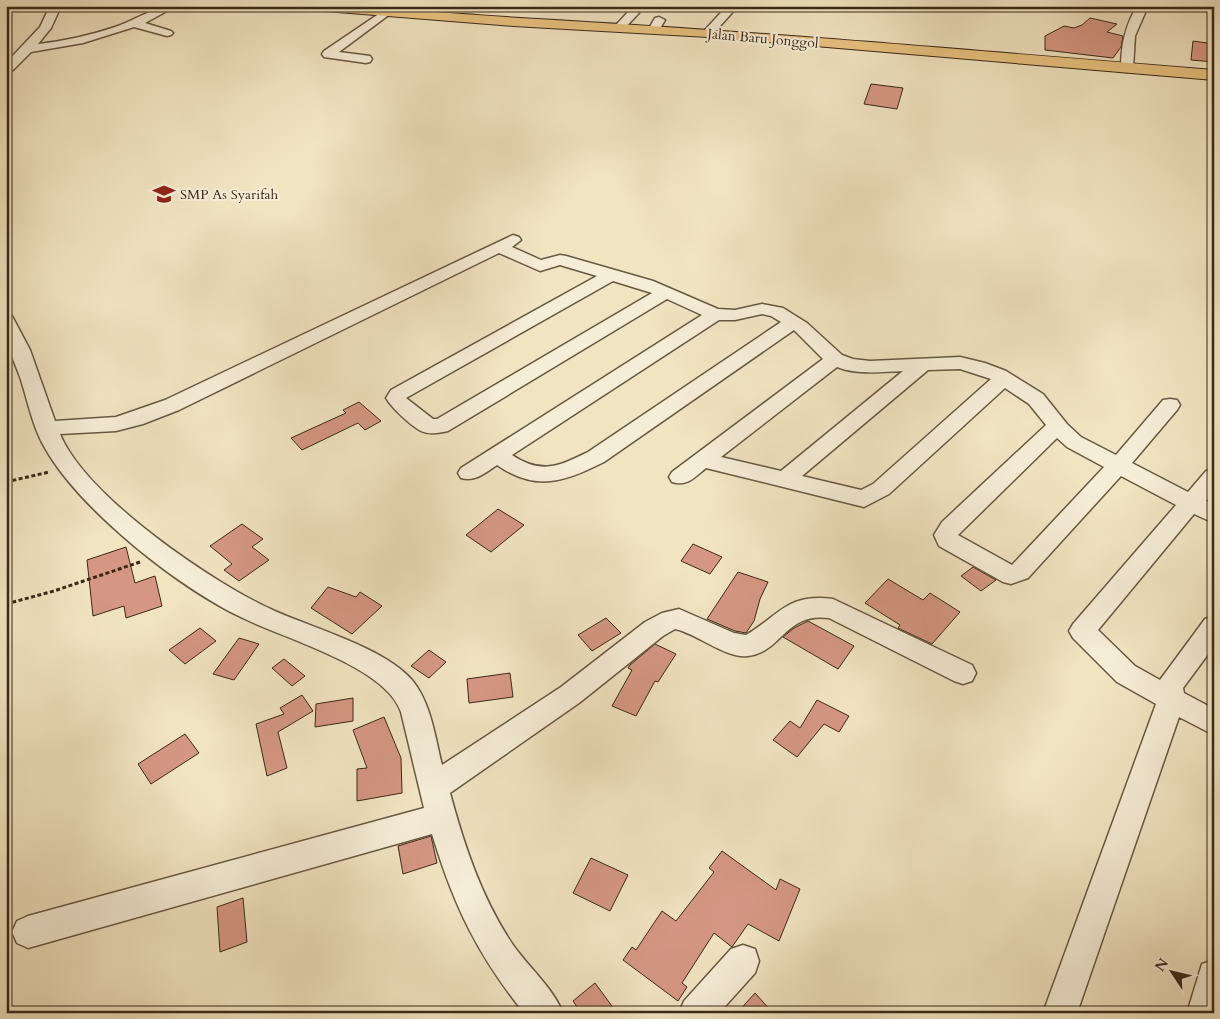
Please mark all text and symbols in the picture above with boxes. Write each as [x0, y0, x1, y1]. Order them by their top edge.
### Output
street label: Jalan Baru Jonggol [705, 24, 820, 53]
school or university icon: SMP As Syarifah [151, 181, 177, 207]
place label: SMP As Syarifah [180, 185, 278, 204]
north arrow [1148, 946, 1198, 996]
text: N [1150, 954, 1173, 975]

